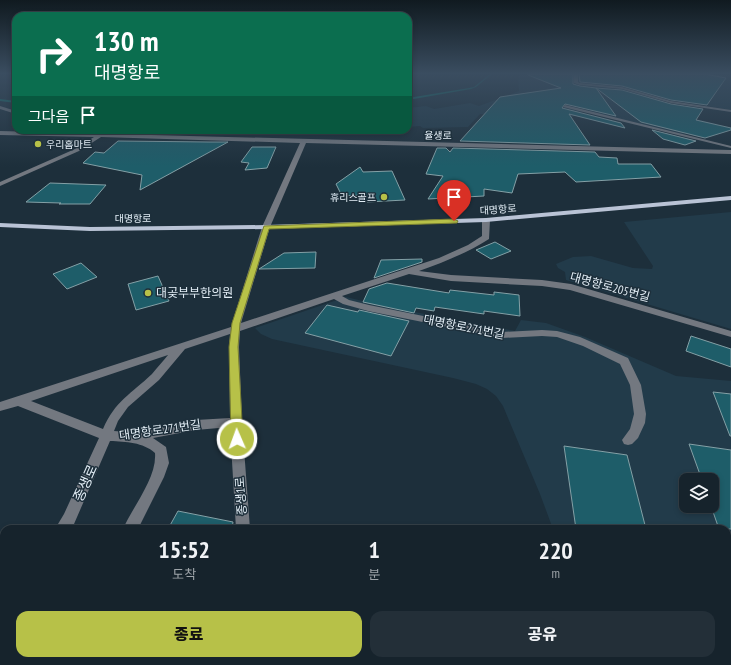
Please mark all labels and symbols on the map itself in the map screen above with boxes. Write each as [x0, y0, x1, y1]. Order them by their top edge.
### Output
street label: 율생로 [424, 129, 452, 142]
place label: 우리홈마트 [46, 138, 92, 151]
marker: 우리홈마트 [33, 139, 43, 149]
pin [437, 180, 471, 221]
place label: 휴리스골프 [330, 191, 376, 204]
marker: 휴리스골프 [379, 192, 389, 202]
street label: 대명항로 [479, 202, 517, 217]
street label: 대명항로 [115, 212, 151, 225]
street label: 대명항로205번길 [568, 269, 652, 304]
place label: 대곶부부한의원 [156, 285, 233, 300]
marker: 대곶부부한의원 [143, 288, 153, 298]
street label: 대명항로271번길 [422, 311, 506, 342]
street label: 대명항로271번길 [118, 416, 202, 443]
position arrow [216, 418, 258, 460]
street label: 종생로 [69, 462, 101, 504]
street label: 종생1로 [232, 476, 249, 516]

